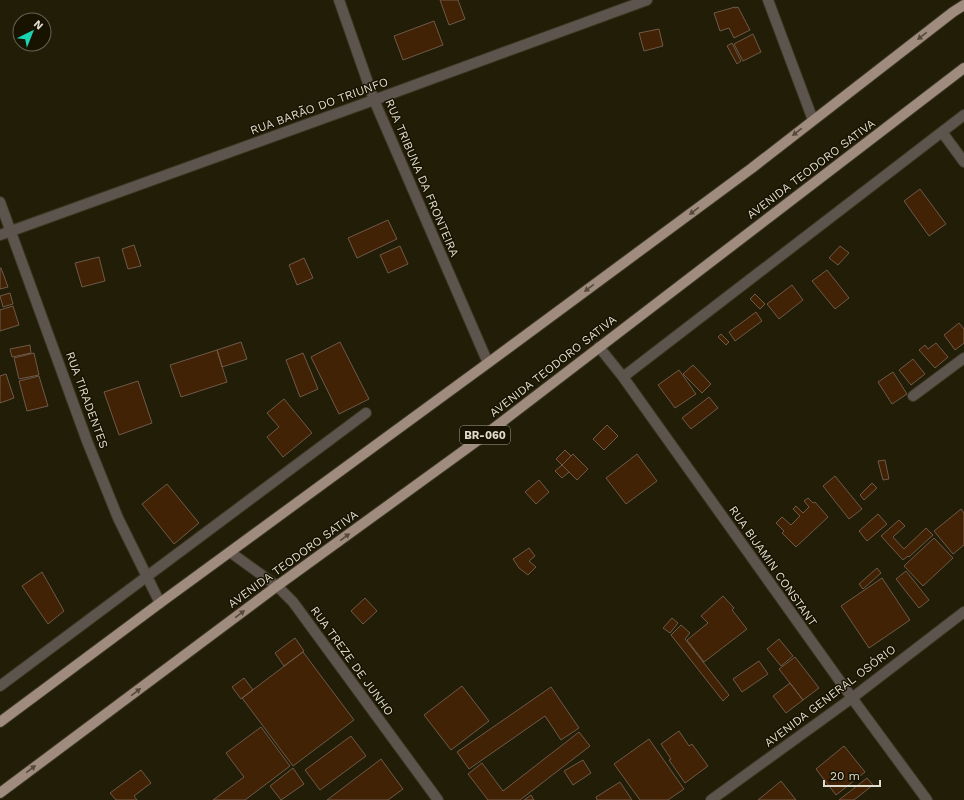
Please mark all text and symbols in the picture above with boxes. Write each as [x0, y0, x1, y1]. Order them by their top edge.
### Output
north arrow [12, 12, 52, 52]
text: N [31, 18, 46, 33]
one-way arrow [917, 31, 928, 40]
street label: RUA BARÃO DO TRIUNFO [248, 74, 390, 137]
street label: RUA TRIBUNA DA FRONTEIRA [382, 97, 462, 259]
street label: AVENIDA TEODORO SATIVA [744, 116, 878, 222]
one-way arrow [792, 128, 803, 136]
one-way arrow [689, 207, 699, 215]
one-way arrow [584, 284, 595, 292]
street label: AVENIDA TEODORO SATIVA [487, 312, 619, 420]
street label: RUA TIRADENTES [63, 350, 111, 450]
road number: BR-060 [460, 426, 510, 444]
street label: RUA BIJAMIN CONSTANT [726, 503, 820, 629]
street label: AVENIDA TEODORO SATIVA [225, 507, 361, 611]
one-way arrow [339, 533, 350, 541]
street label: RUA TREZE DE JUNHO [308, 604, 396, 718]
one-way arrow [234, 610, 245, 618]
street label: AVENIDA GENERAL OSÓRIO [762, 642, 898, 750]
one-way arrow [130, 688, 141, 696]
scale bar [824, 762, 880, 788]
one-way arrow [26, 765, 37, 774]
text: 20 m [830, 769, 860, 783]

